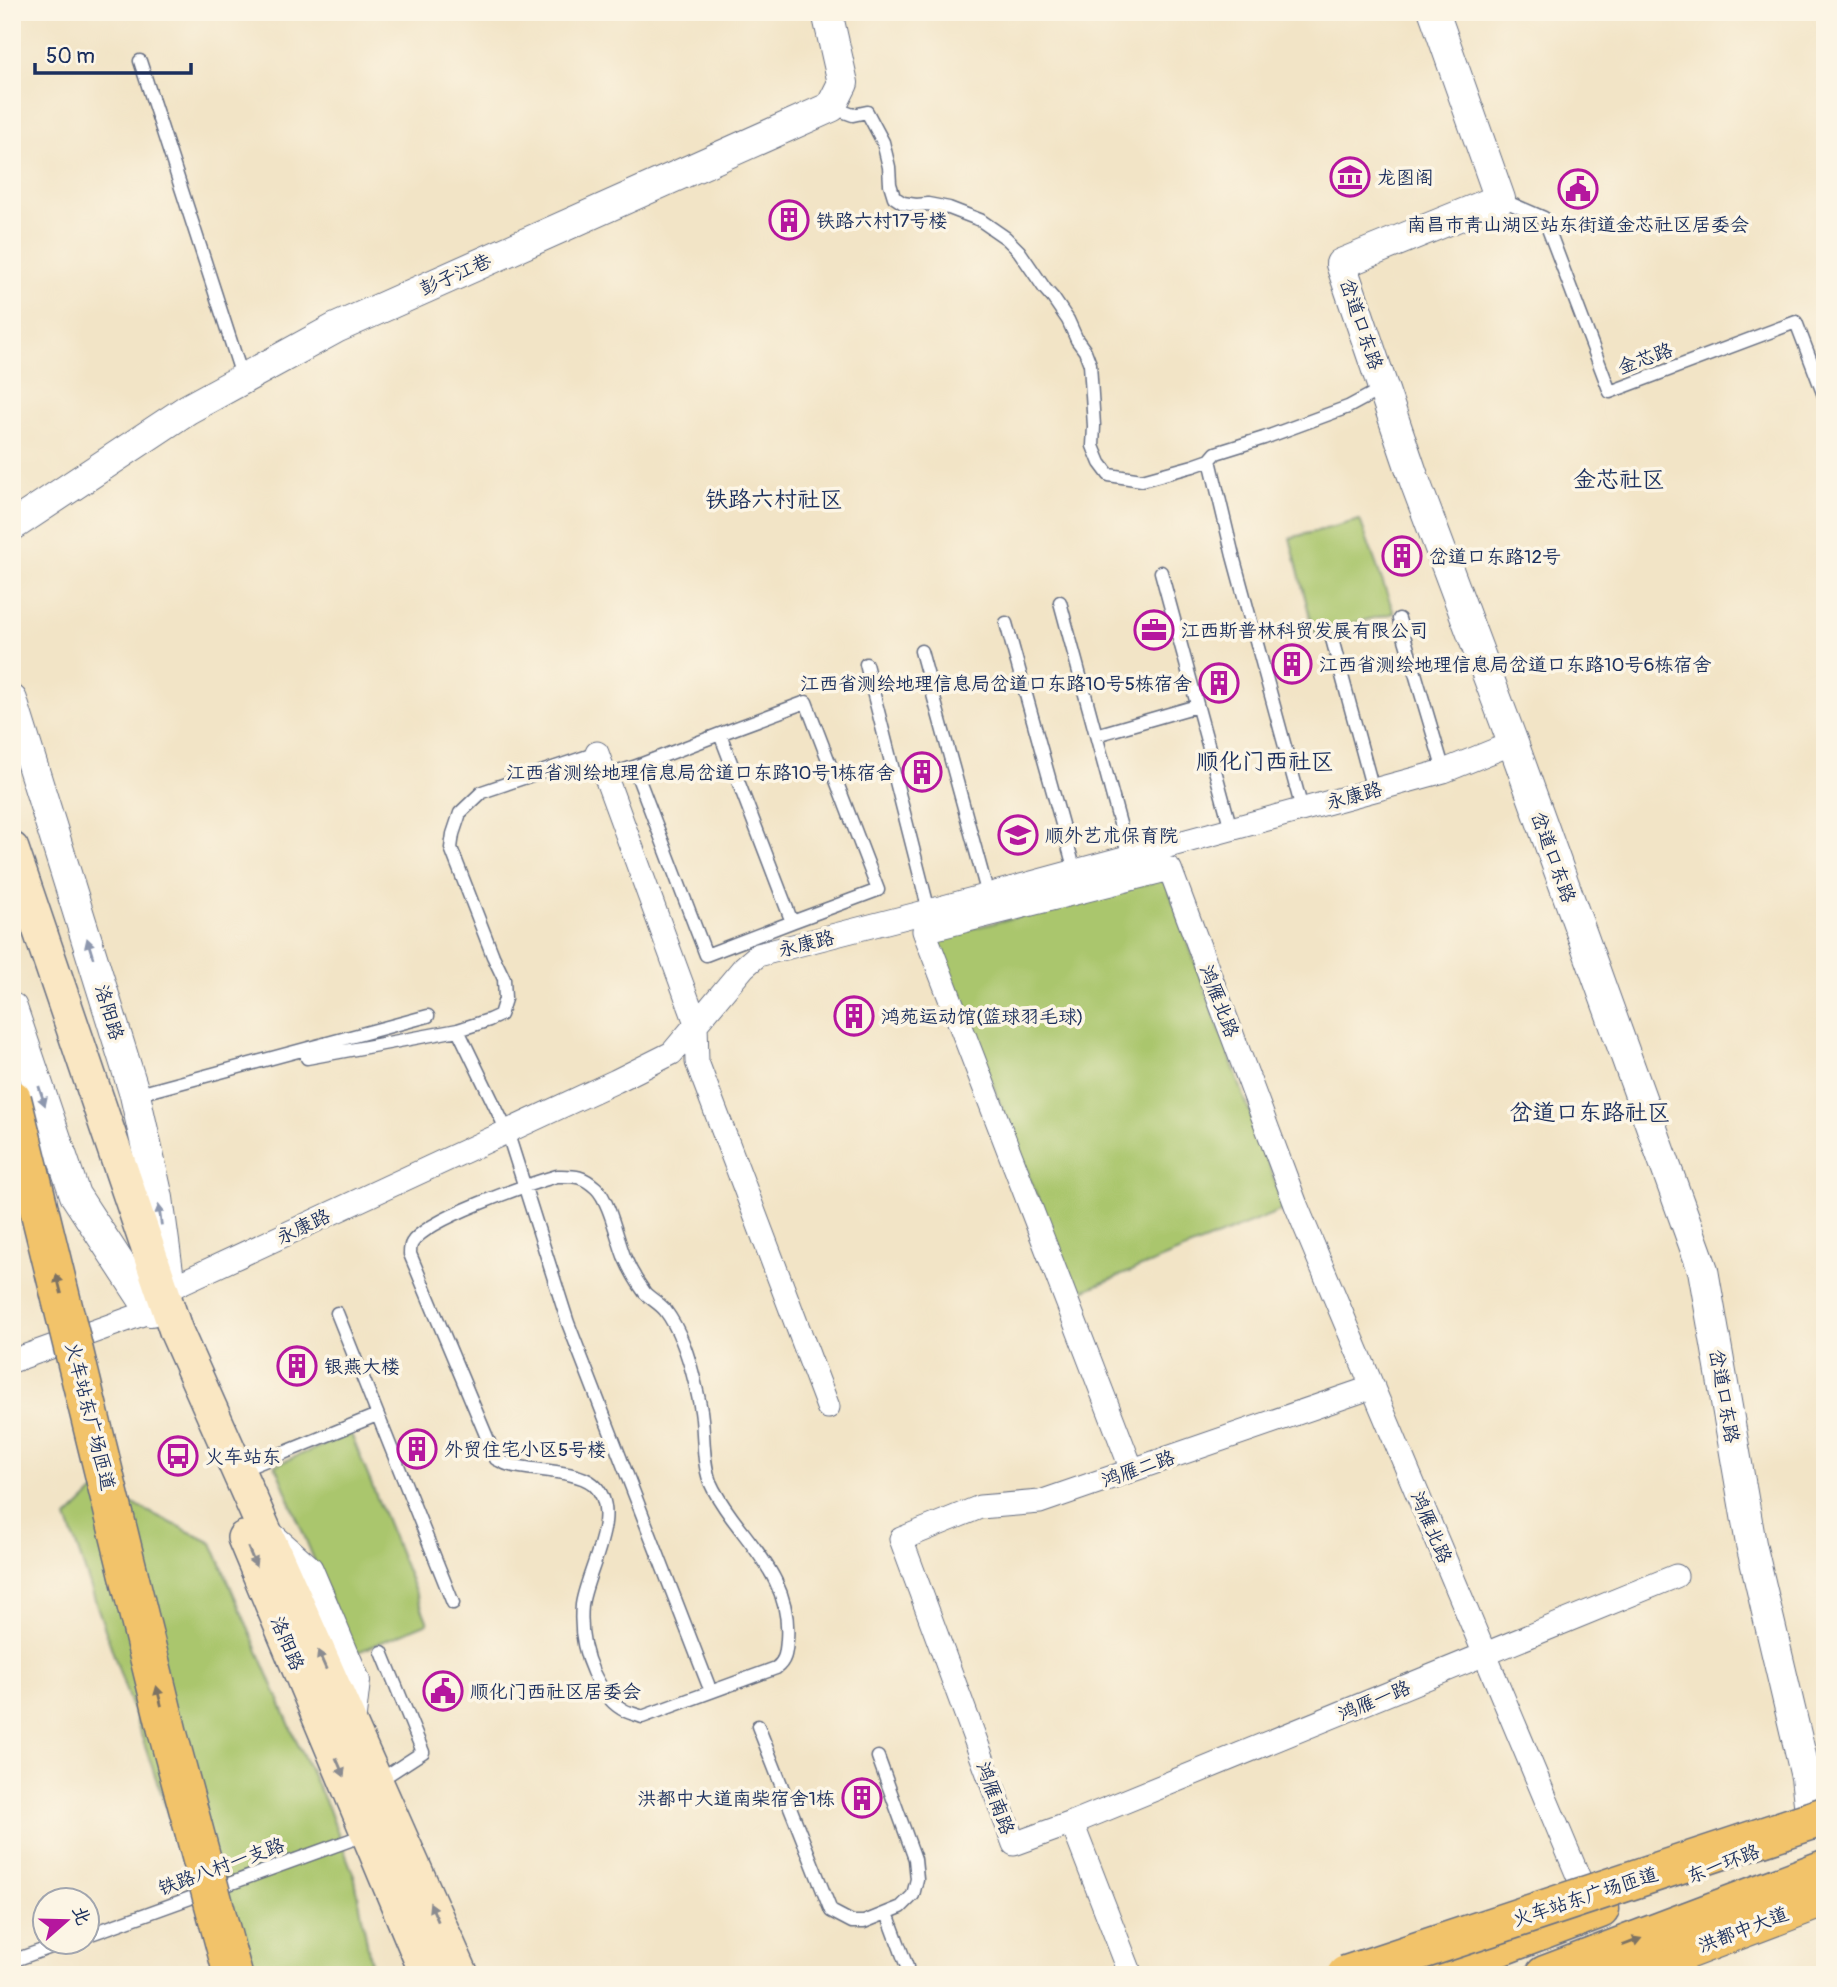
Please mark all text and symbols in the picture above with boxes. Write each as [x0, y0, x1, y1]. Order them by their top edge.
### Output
scale bar [35, 32, 191, 76]
text: 50 m [46, 43, 95, 70]
museum icon: 龙图阁 [1329, 156, 1371, 198]
place label: 龙图阁 [1377, 166, 1434, 190]
public building icon: 南昌市青山湖区站东街道金芯社区居委会 [1557, 168, 1599, 210]
building icon: 铁路六村17号楼 [768, 199, 810, 241]
place label: 铁路六村17号楼 [816, 209, 947, 233]
place label: 南昌市青山湖区站东街道金芯社区居委会 [1407, 213, 1749, 237]
street label: 彭子江巷 [416, 248, 495, 301]
street label: 岔道口东路 [1334, 275, 1388, 373]
street label: 金芯路 [1614, 338, 1676, 380]
district label: 金芯社区 [1573, 465, 1665, 494]
district label: 铁路六村社区 [705, 485, 843, 514]
building icon: 岔道口东路12号 [1381, 535, 1423, 577]
place label: 岔道口东路12号 [1429, 545, 1561, 569]
office icon: 江西斯普林科贸发展有限公司 [1133, 609, 1175, 651]
place label: 江西斯普林科贸发展有限公司 [1181, 619, 1428, 643]
building icon: 江西省测绘地理信息局岔道口东路10号6栋宿舍 [1271, 643, 1313, 685]
place label: 江西省测绘地理信息局岔道口东路10号6栋宿舍 [1319, 653, 1711, 677]
building icon: 江西省测绘地理信息局岔道口东路10号5栋宿舍 [1198, 662, 1240, 704]
place label: 江西省测绘地理信息局岔道口东路10号5栋宿舍 [800, 672, 1192, 696]
district label: 顺化门西社区 [1196, 747, 1334, 776]
building icon: 江西省测绘地理信息局岔道口东路10号1栋宿舍 [901, 751, 943, 793]
place label: 江西省测绘地理信息局岔道口东路10号1栋宿舍 [506, 761, 895, 785]
street label: 永康路 [1324, 777, 1385, 815]
street label: 岔道口东路 [1526, 809, 1581, 906]
school or university icon: 顺外艺术保育院 [997, 814, 1039, 856]
place label: 顺外艺术保育院 [1045, 824, 1178, 848]
street label: 永康路 [776, 925, 837, 963]
one-way arrow [84, 937, 94, 958]
street label: 鸿雁北路 [1194, 962, 1244, 1041]
street label: 洛阳路 [89, 982, 129, 1043]
building icon: 鸿苑运动馆(篮球羽毛球) [833, 995, 875, 1037]
place label: 鸿苑运动馆(篮球羽毛球) [881, 1005, 1084, 1029]
one-way arrow [37, 1086, 48, 1107]
district label: 岔道口东路社区 [1510, 1098, 1671, 1127]
one-way arrow [155, 1204, 166, 1226]
street label: 永康路 [273, 1204, 334, 1250]
one-way arrow [53, 1273, 64, 1295]
street label: 火车站东广场匝道 [60, 1340, 120, 1493]
building icon: 银燕大楼 [276, 1345, 318, 1387]
street label: 岔道口东路 [1704, 1347, 1744, 1445]
place label: 银燕大楼 [324, 1355, 400, 1379]
building icon: 外贸住宅小区5号楼 [396, 1428, 438, 1470]
bus stop icon: 火车站东 [157, 1435, 199, 1477]
place label: 外贸住宅小区5号楼 [444, 1438, 606, 1462]
place label: 火车站东 [205, 1445, 281, 1469]
street label: 鸿雁二路 [1098, 1445, 1178, 1493]
street label: 鸿雁北路 [1405, 1488, 1457, 1567]
one-way arrow [246, 1547, 257, 1568]
street label: 洛阳路 [265, 1612, 309, 1674]
one-way arrow [316, 1649, 327, 1670]
public building icon: 顺化门西社区居委会 [422, 1670, 464, 1712]
street label: 鸿雁一路 [1335, 1676, 1414, 1726]
place label: 顺化门西社区居委会 [470, 1680, 641, 1704]
one-way arrow [153, 1685, 164, 1707]
one-way arrow [335, 1756, 346, 1777]
street label: 鸿雁南路 [971, 1759, 1019, 1838]
building icon: 洪都中大道南柴宿舍1栋 [841, 1777, 883, 1819]
place label: 洪都中大道南柴宿舍1栋 [638, 1787, 835, 1811]
street label: 铁路八村一支路 [155, 1833, 288, 1901]
street label: 东一环路 [1684, 1839, 1763, 1889]
street label: 火车站东广场匝道 [1509, 1862, 1661, 1932]
north arrow [32, 1885, 102, 1955]
text: 北 [67, 1902, 96, 1929]
one-way arrow [428, 1902, 439, 1923]
street label: 洪都中大道 [1695, 1902, 1792, 1958]
one-way arrow [1622, 1936, 1643, 1947]

